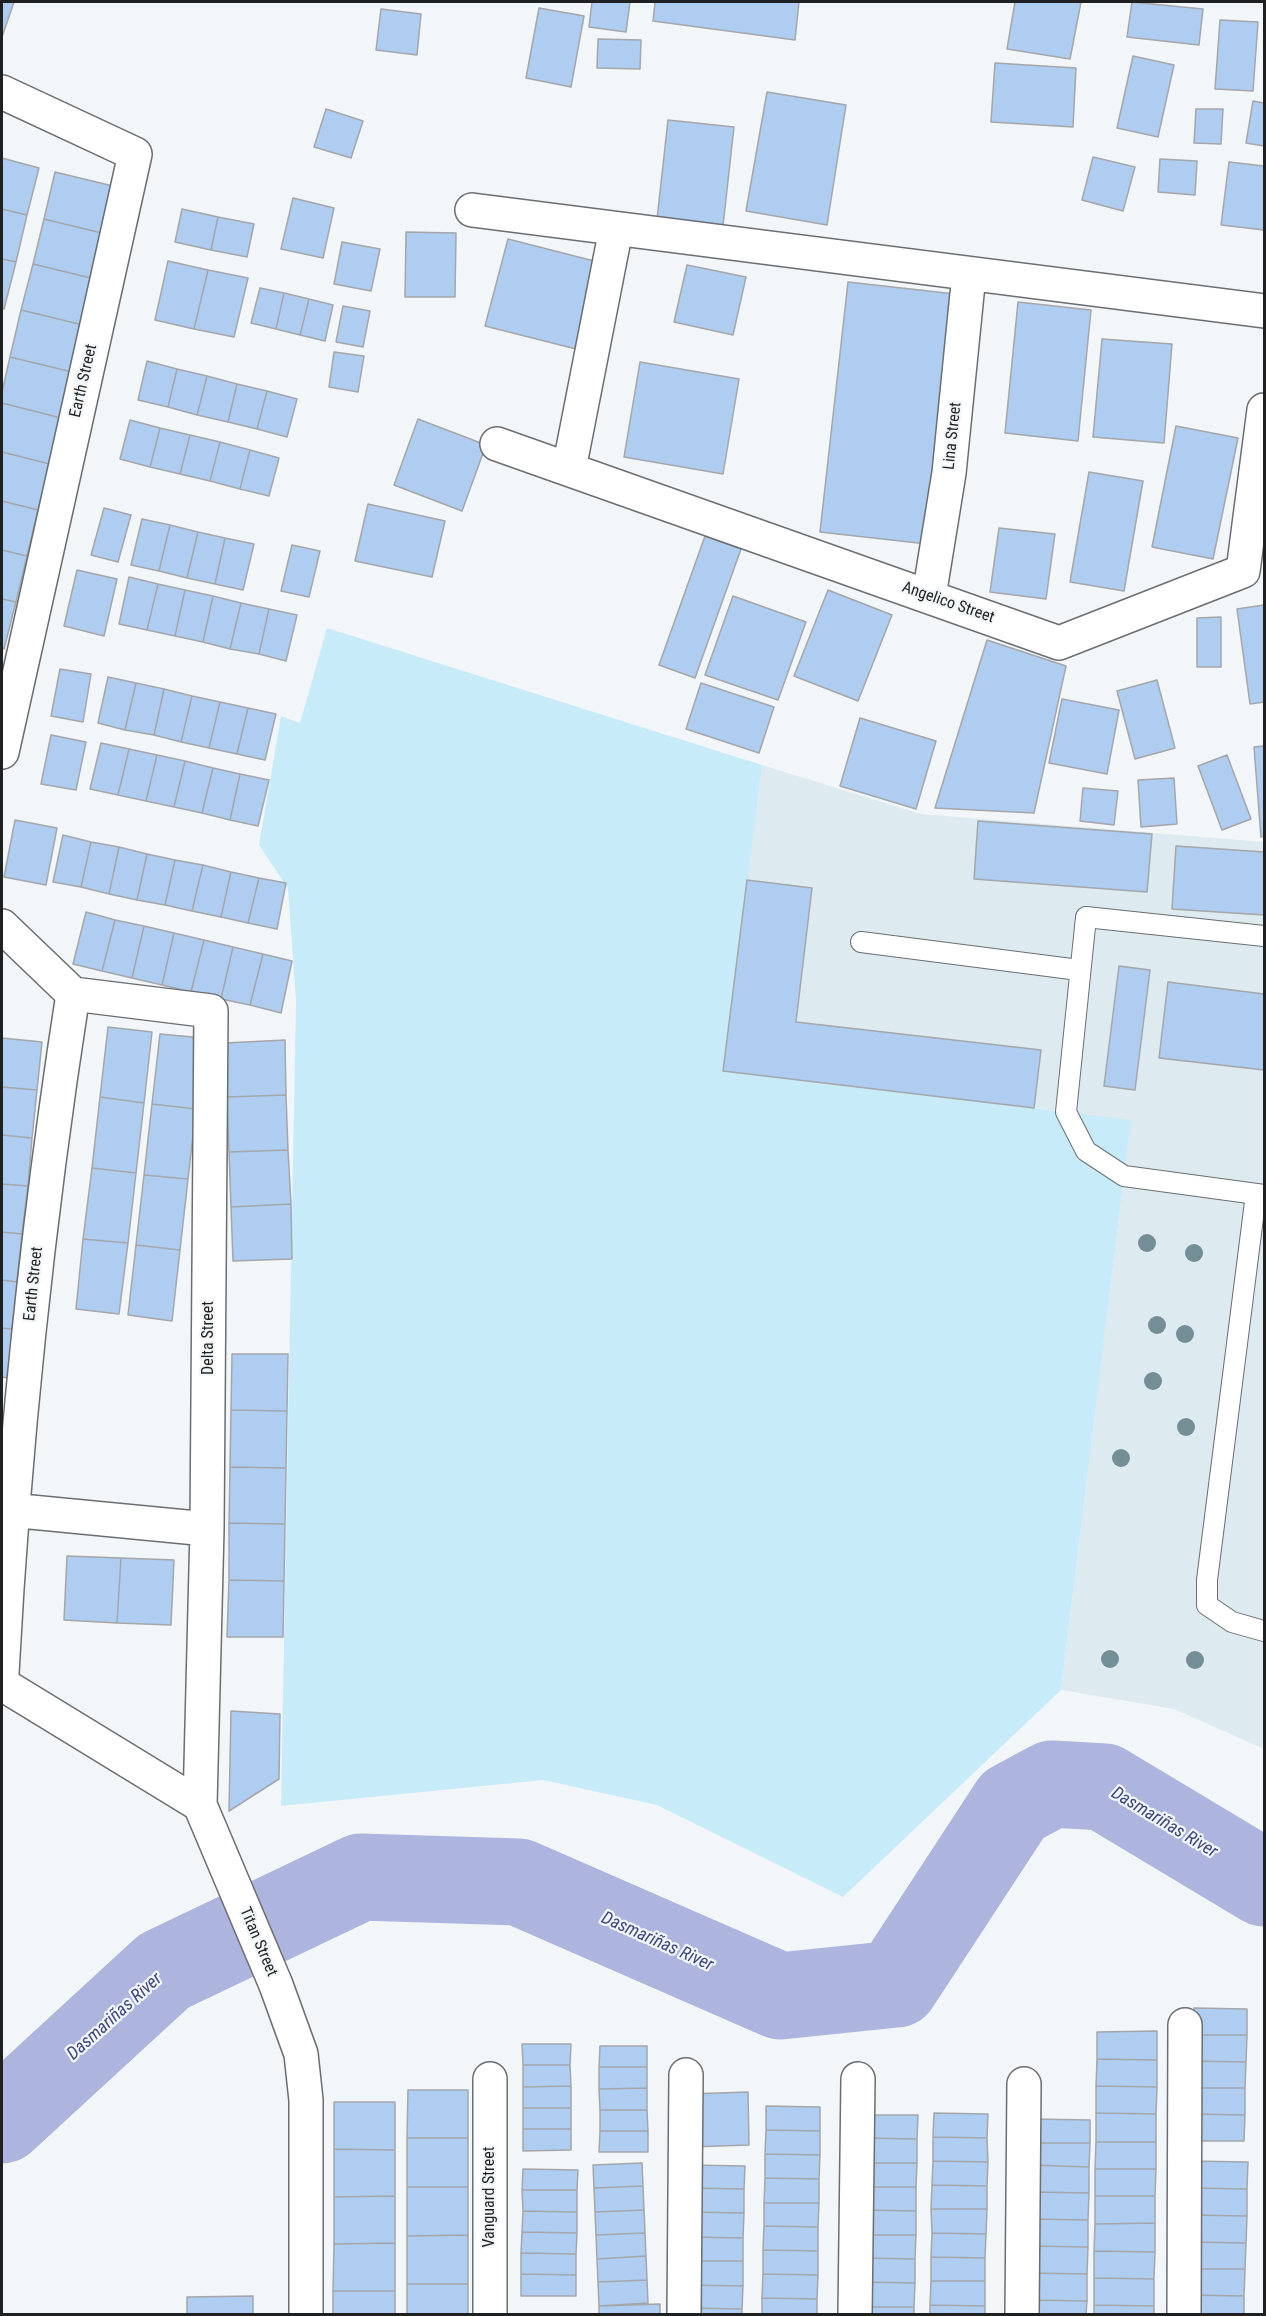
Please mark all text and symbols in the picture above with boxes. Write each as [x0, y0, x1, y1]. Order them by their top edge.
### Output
street label: Earth Street [66, 343, 102, 419]
street label: Lina Street [940, 401, 966, 471]
street label: Angelico Street [899, 578, 997, 628]
street label: Earth Street [21, 1246, 47, 1322]
street label: Delta Street [199, 1301, 219, 1375]
water label: Dasmariñas River [1107, 1783, 1221, 1863]
street label: Titan Street [235, 1905, 281, 1979]
water label: Dasmariñas River [598, 1908, 716, 1976]
water label: Dasmariñas River [63, 1969, 167, 2065]
street label: Vanguard Street [480, 2146, 500, 2248]

